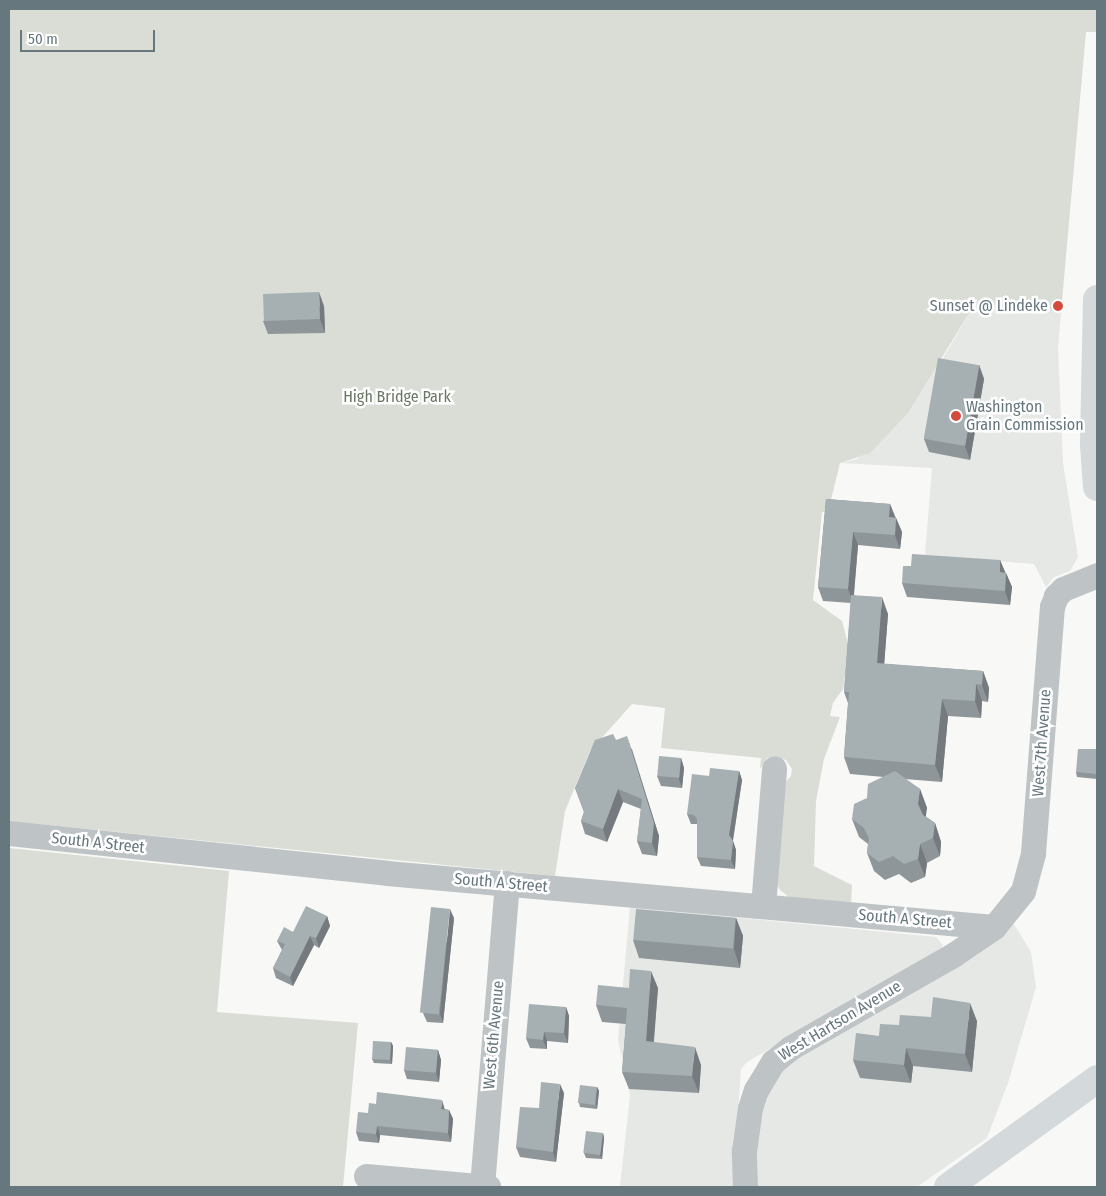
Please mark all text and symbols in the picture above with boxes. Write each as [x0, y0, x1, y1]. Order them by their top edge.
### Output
scale bar [22, 20, 158, 52]
text: 50 m [28, 30, 58, 48]
place label: Sunset @ Lindeke [930, 296, 1048, 316]
marker: Sunset @ Lindeke [1052, 300, 1064, 312]
park label: High Bridge Park [343, 387, 451, 407]
place label: Washington Grain Commission [966, 397, 1084, 435]
marker: Washington Grain Commission [950, 410, 962, 422]
street label: West 7th Avenue [1029, 689, 1055, 797]
street label: South A Street [50, 829, 146, 857]
street label: South A Street [454, 869, 548, 897]
street label: South A Street [858, 905, 952, 933]
street label: West Hartson Avenue [775, 977, 905, 1065]
street label: West 6th Avenue [480, 980, 508, 1090]

